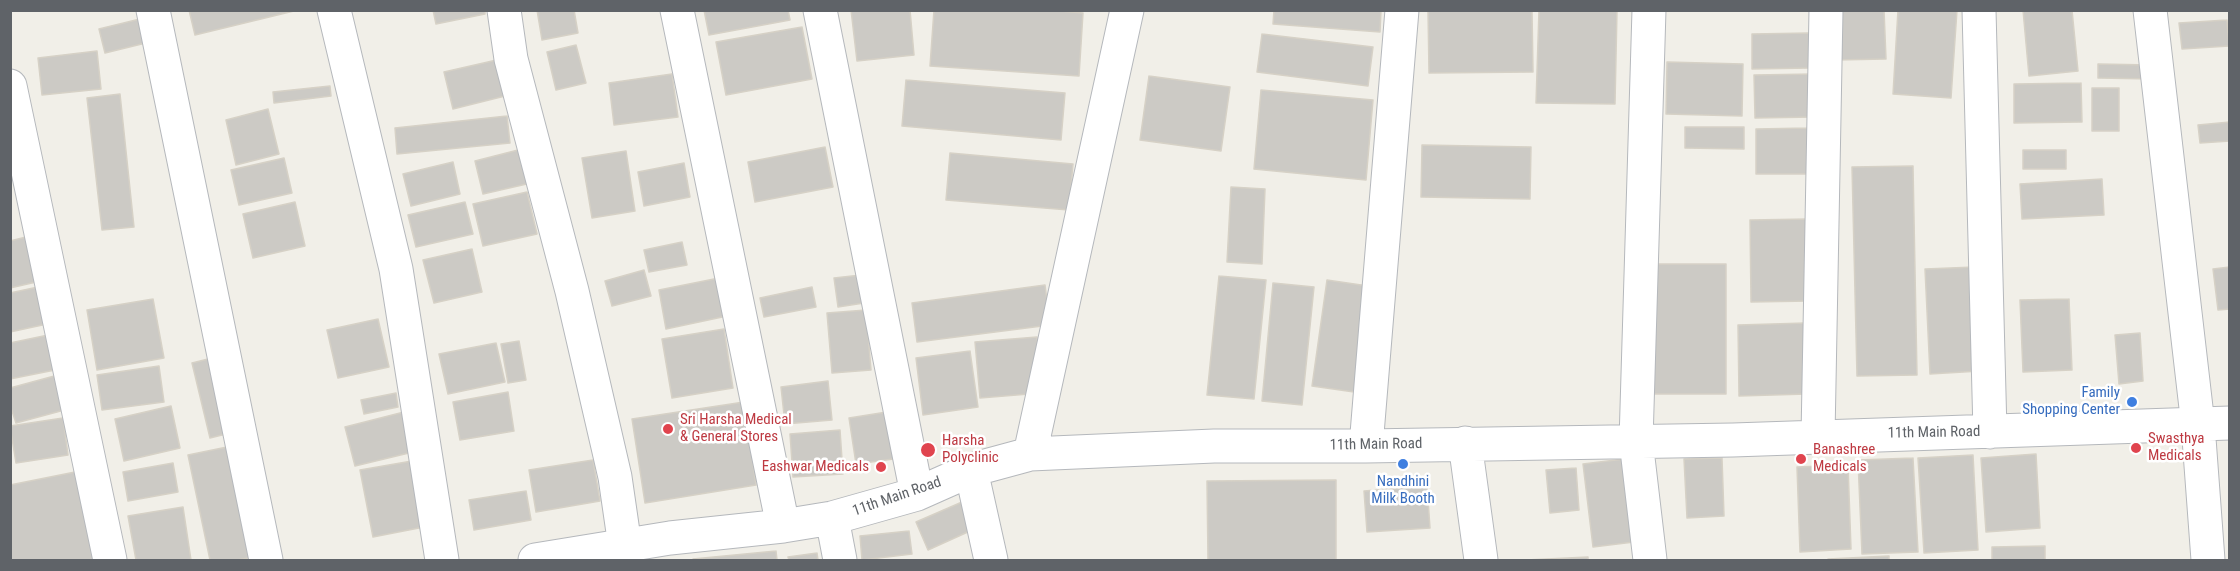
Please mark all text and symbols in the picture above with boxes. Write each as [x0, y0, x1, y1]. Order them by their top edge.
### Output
place label: Family Shopping Center [2022, 384, 2120, 419]
marker: Family Shopping Center [2125, 395, 2139, 409]
place label: Sri Harsha Medical & General Stores [680, 411, 792, 446]
marker: Sri Harsha Medical & General Stores [661, 422, 675, 436]
street label: 11th Main Road [1887, 423, 1981, 443]
place label: Swasthya Medicals [2148, 430, 2205, 465]
place label: Harsha Polyclinic [942, 432, 999, 467]
street label: 11th Main Road [1329, 435, 1423, 455]
marker: Harsha Polyclinic [919, 441, 937, 459]
place label: Banashree Medicals [1813, 441, 1875, 476]
marker: Swasthya Medicals [2129, 441, 2143, 455]
marker: Banashree Medicals [1794, 452, 1808, 466]
marker: Nandhini Milk Booth [1396, 457, 1410, 471]
place label: Eashwar Medicals [762, 458, 869, 476]
marker: Eashwar Medicals [874, 460, 888, 474]
street label: 11th Main Road [850, 473, 944, 521]
place label: Nandhini Milk Booth [1371, 473, 1435, 508]

